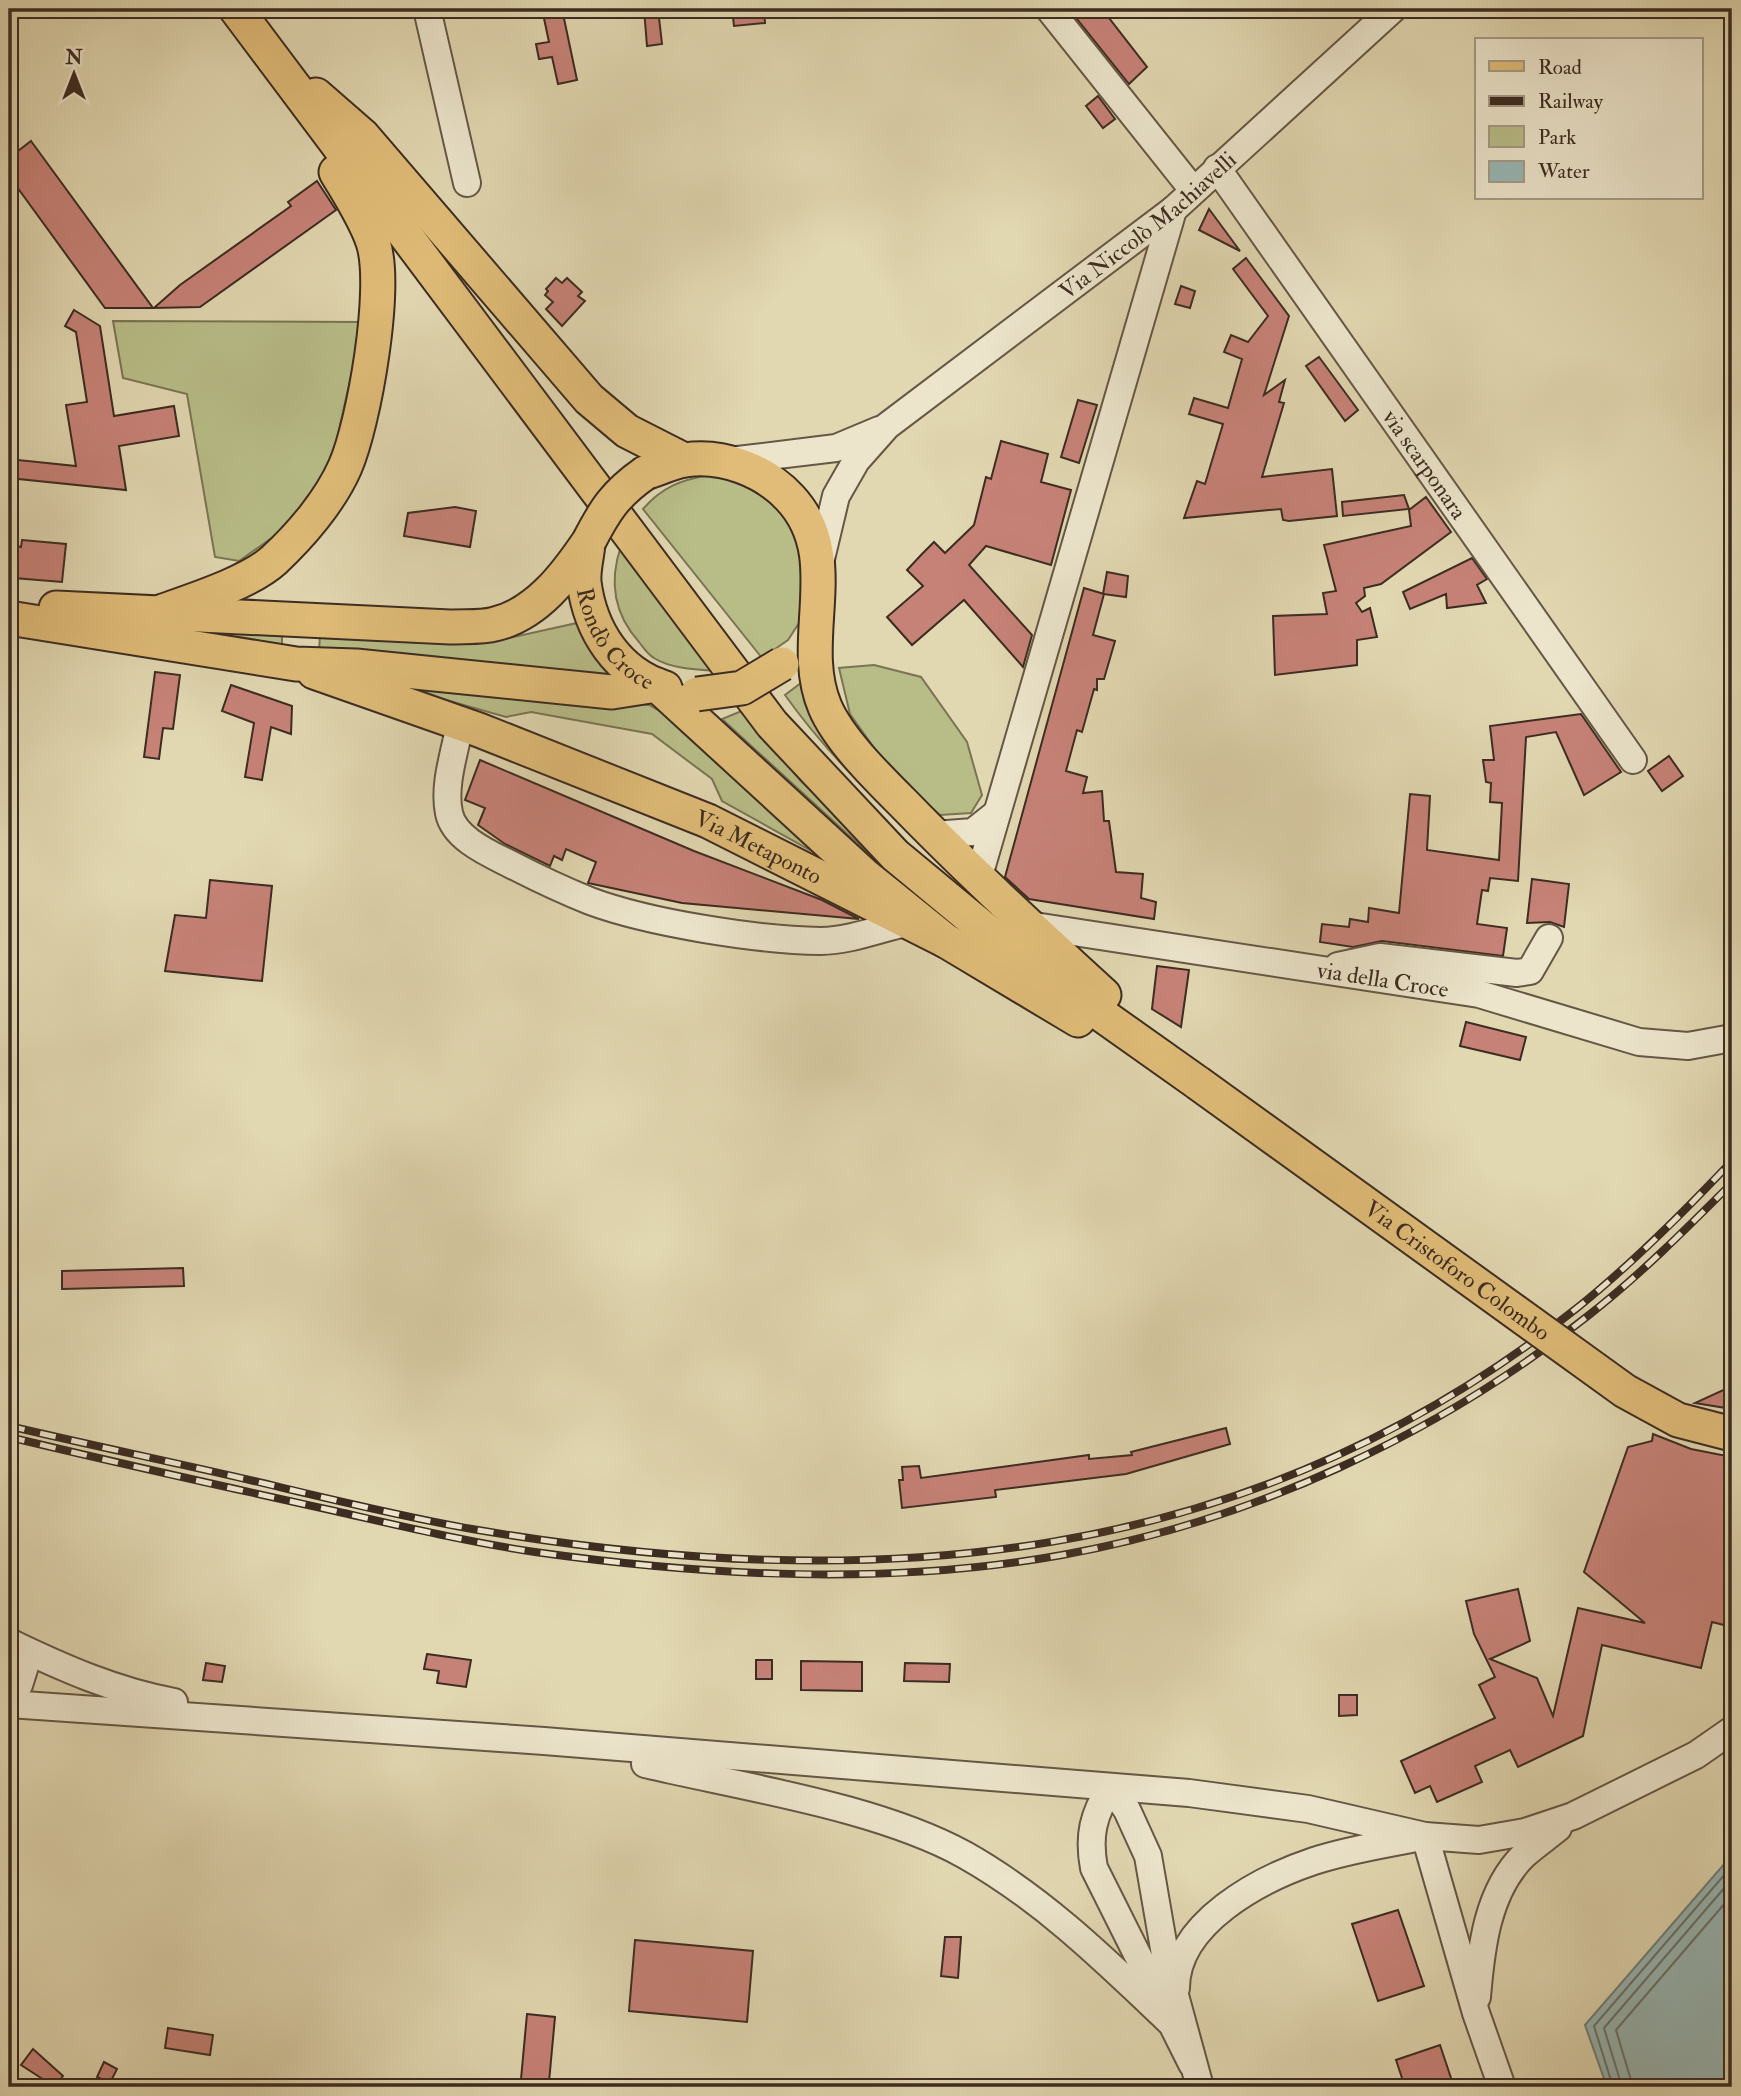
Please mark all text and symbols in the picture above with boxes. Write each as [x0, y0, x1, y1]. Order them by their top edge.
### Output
north arrow [38, 38, 108, 108]
legend [1475, 38, 1702, 200]
text: N [64, 46, 83, 70]
text: Road [1538, 54, 1583, 81]
text: Railway [1538, 88, 1604, 115]
text: Park [1538, 124, 1576, 151]
street label: Via Niccolò Machiavelli [1053, 145, 1242, 305]
text: Water [1537, 158, 1590, 185]
street label: via scarponara [1376, 403, 1474, 525]
street label: Rondò Croce [570, 585, 659, 696]
street label: Via Metaponto [691, 803, 827, 891]
street label: via della Croce [1314, 955, 1451, 1004]
street label: Via Cristoforo Colombo [1359, 1194, 1556, 1347]

